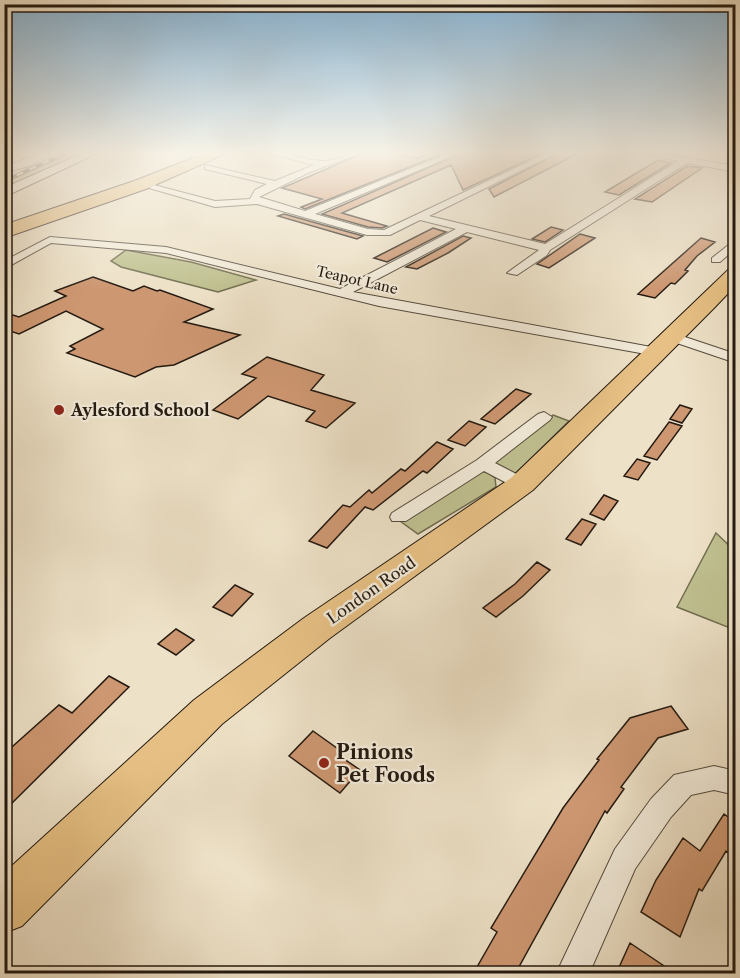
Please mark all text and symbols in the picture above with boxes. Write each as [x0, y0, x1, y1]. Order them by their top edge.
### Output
street label: Teapot Lane [314, 262, 400, 298]
place label: Aylesford School [70, 400, 210, 420]
marker: Aylesford School [52, 403, 66, 417]
street label: London Road [323, 552, 419, 628]
place label: Pinions Pet Foods [336, 740, 435, 787]
marker: Pinions Pet Foods [317, 756, 331, 770]

